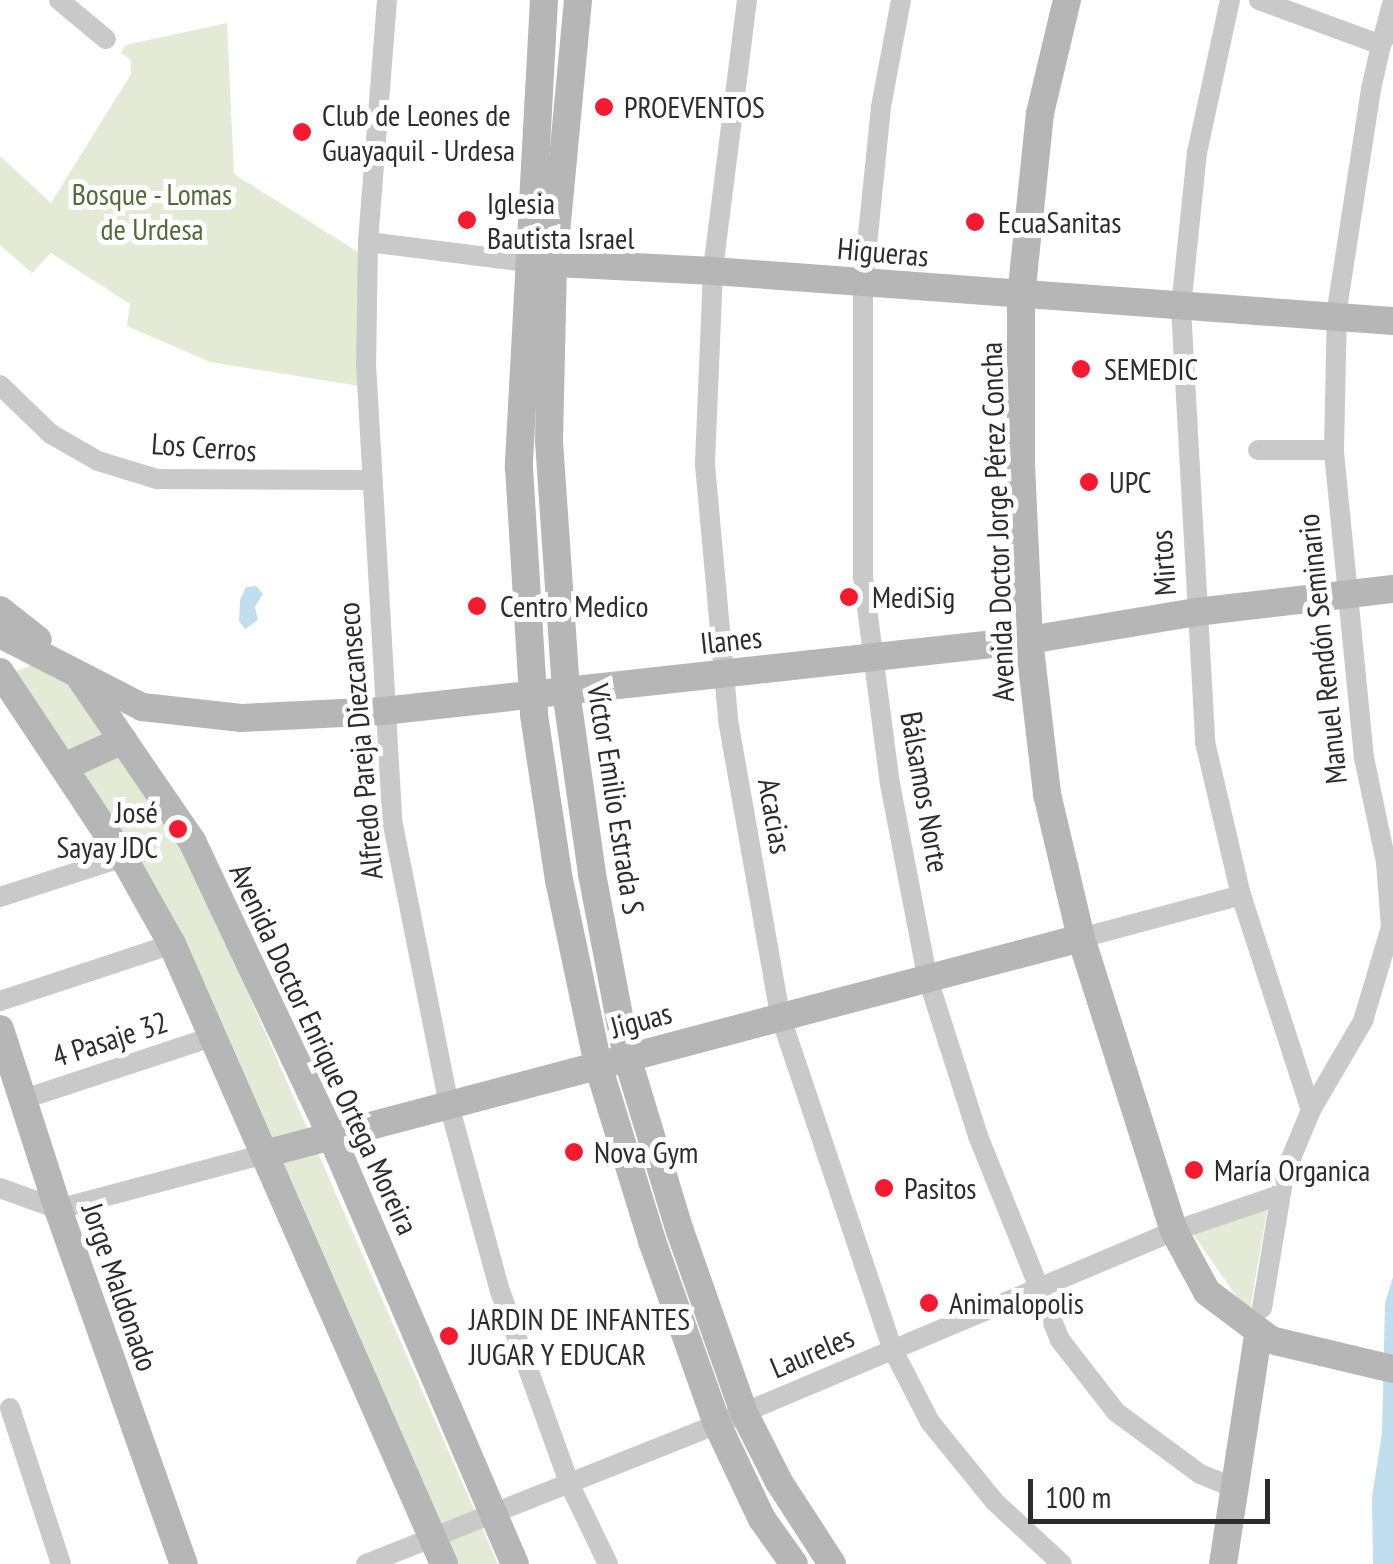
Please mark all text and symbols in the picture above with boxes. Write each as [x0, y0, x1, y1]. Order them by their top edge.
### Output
place label: PROEVENTOS [624, 89, 765, 125]
marker: PROEVENTOS [593, 96, 615, 118]
place label: Club de Leones de Guayaquil - Urdesa [322, 97, 517, 168]
marker: Club de Leones de Guayaquil - Urdesa [291, 121, 313, 143]
park label: Bosque - Lomas de Urdesa [71, 176, 233, 246]
place label: Iglesia Bautista Israel [487, 185, 634, 256]
place label: EcuaSanitas [998, 204, 1121, 240]
marker: Iglesia Bautista Israel [456, 209, 478, 231]
marker: EcuaSanitas [962, 209, 988, 235]
street label: Higueras [836, 230, 930, 274]
street label: Avenida Doctor Jorge Pérez Concha [973, 341, 1021, 703]
place label: SEMEDIC [1104, 351, 1198, 387]
marker: SEMEDIC [1068, 356, 1094, 382]
street label: Los Cerros [150, 425, 258, 469]
place label: UPC [1109, 464, 1152, 500]
marker: UPC [1078, 471, 1100, 493]
street label: Manuel Rendón Seminario [1290, 512, 1354, 786]
street label: Mirtos [1143, 529, 1183, 597]
place label: MediSig [872, 579, 955, 615]
marker: MediSig [836, 584, 862, 610]
place label: Centro Medico [500, 588, 648, 624]
marker: Centro Medico [464, 593, 490, 619]
street label: Alfredo Pareja Diezcanseco [330, 601, 390, 881]
street label: Ilanes [698, 619, 764, 661]
street label: Víctor Emilio Estrada S [580, 681, 652, 917]
street label: Bálsamos Norte [893, 709, 957, 875]
street label: Acacias [751, 776, 799, 856]
place label: José Sayay JDC [56, 794, 158, 864]
marker: José Sayay JDC [167, 818, 189, 840]
street label: Avenida Doctor Enrique Ortega Moreira [222, 858, 426, 1240]
street label: Jiguas [606, 995, 676, 1045]
street label: 4 Pasaje 32 [48, 1004, 172, 1074]
place label: Nova Gym [594, 1134, 698, 1170]
marker: Nova Gym [563, 1141, 585, 1163]
place label: María Organica [1214, 1152, 1370, 1188]
marker: María Organica [1183, 1159, 1205, 1181]
place label: Pasitos [904, 1170, 976, 1206]
marker: Pasitos [873, 1177, 895, 1199]
street label: Jorge Maldonado [74, 1198, 166, 1376]
place label: Animalopolis [949, 1285, 1084, 1321]
marker: Animalopolis [918, 1292, 940, 1314]
place label: JARDIN DE INFANTES JUGAR Y EDUCAR [469, 1301, 690, 1372]
street label: Laureles [765, 1318, 859, 1386]
marker: JARDIN DE INFANTES JUGAR Y EDUCAR [438, 1325, 460, 1347]
scale bar [1033, 1459, 1276, 1521]
text: 100 m [1045, 1477, 1111, 1516]

